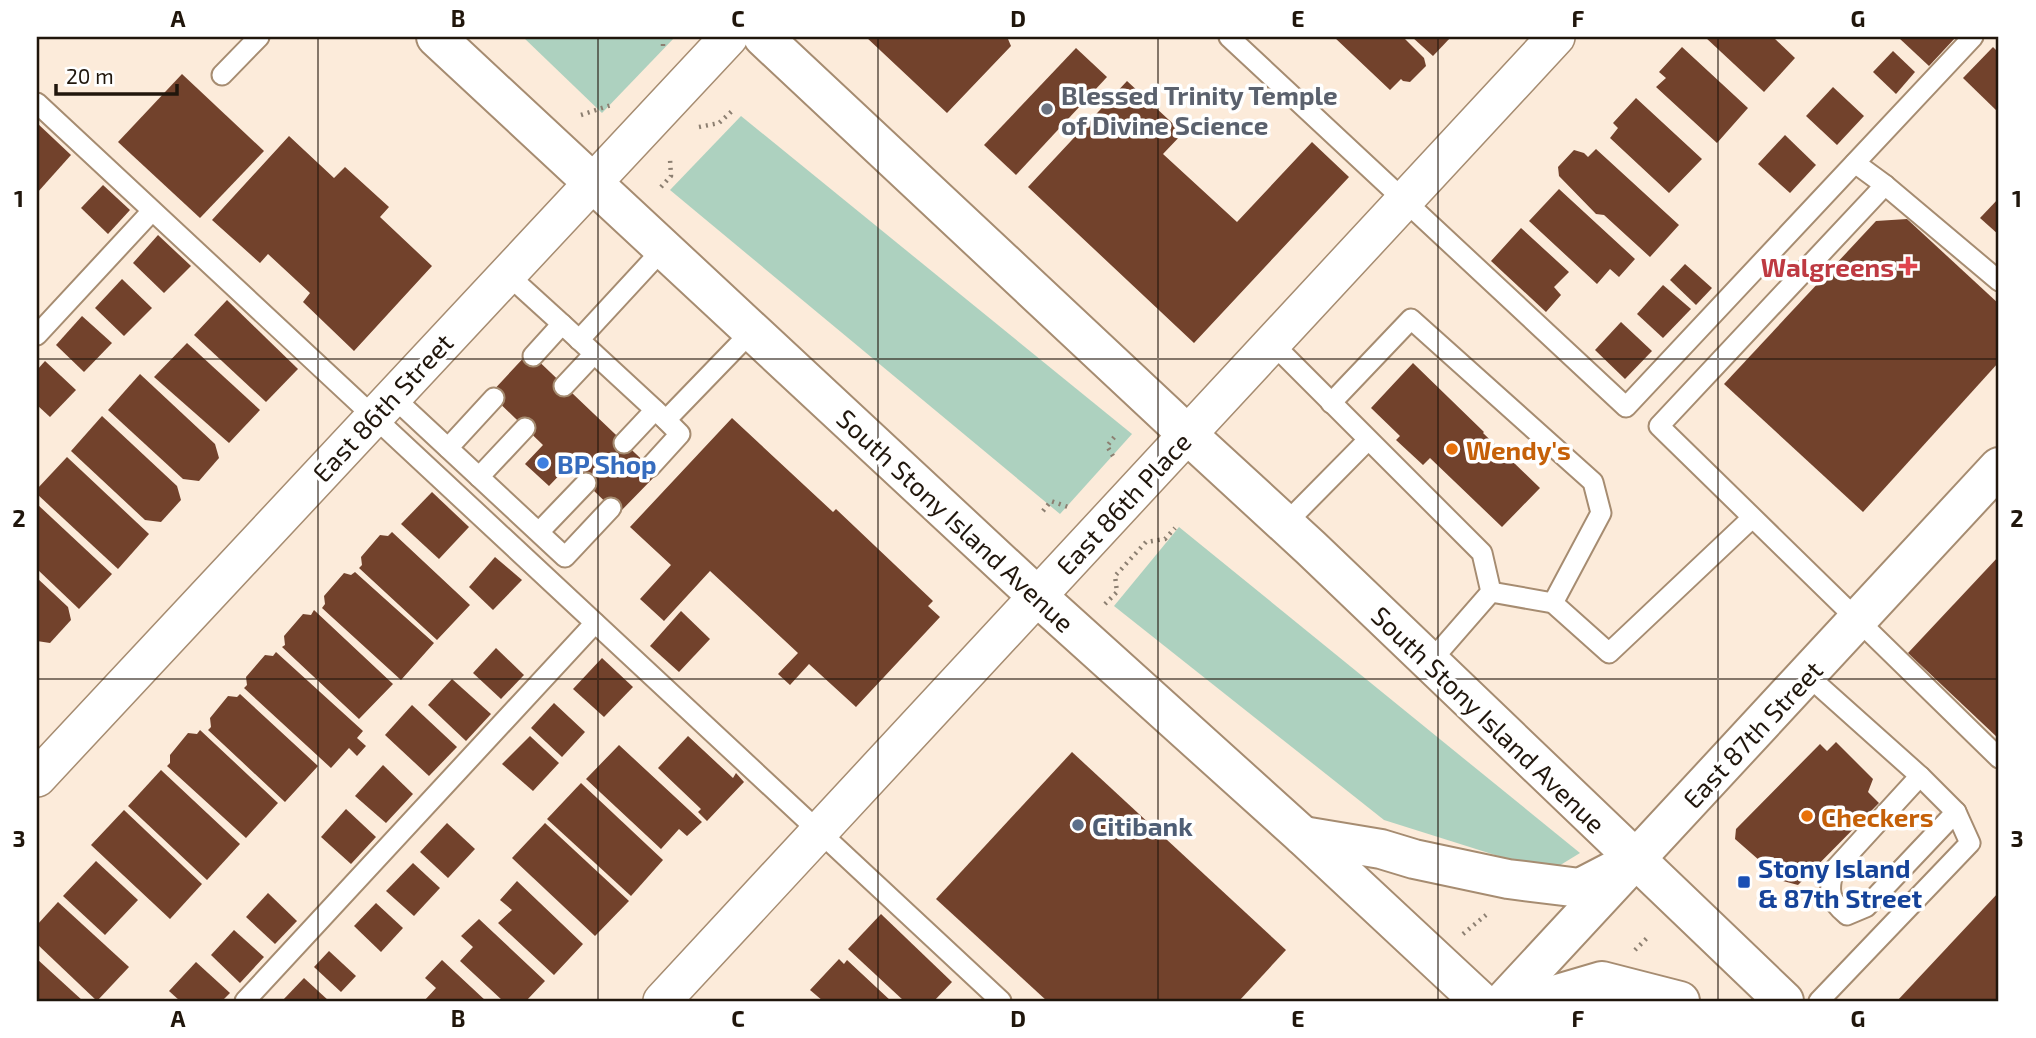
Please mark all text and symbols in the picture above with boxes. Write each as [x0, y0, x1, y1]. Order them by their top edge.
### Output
text: A [170, 4, 186, 32]
text: B [451, 4, 465, 32]
text: C [731, 4, 745, 32]
text: D [1010, 4, 1026, 32]
text: E [1291, 4, 1305, 32]
text: F [1572, 4, 1585, 32]
text: G [1851, 4, 1865, 32]
scale bar [56, 52, 177, 96]
text: 20 m [66, 63, 114, 88]
place label: Blessed Trinity Temple of Divine Science [1061, 79, 1338, 140]
marker: Blessed Trinity Temple of Divine Science [1039, 101, 1055, 117]
text: 1 [14, 184, 24, 212]
text: 1 [2012, 184, 2022, 212]
place label: Walgreens [1761, 251, 1894, 282]
marker: Walgreens [1900, 258, 1916, 274]
street label: East 86th Street [305, 326, 459, 488]
street label: South Stony Island Avenue [831, 402, 1081, 638]
street label: East 86th Place [1049, 426, 1197, 580]
place label: Wendy's [1466, 434, 1571, 466]
marker: Wendy's [1444, 441, 1460, 457]
place label: BP Shop [557, 448, 657, 479]
marker: BP Shop [535, 455, 551, 471]
text: 2 [12, 504, 26, 532]
text: 2 [2010, 504, 2024, 532]
street label: South Stony Island Avenue [1366, 599, 1612, 839]
street label: East 87th Street [1676, 654, 1828, 814]
place label: Checkers [1821, 801, 1933, 832]
marker: Checkers [1799, 808, 1815, 824]
place label: Citibank [1092, 810, 1193, 841]
marker: Citibank [1070, 817, 1086, 833]
text: 3 [12, 824, 26, 852]
text: 3 [2010, 824, 2024, 852]
place label: Stony Island & 87th Street [1758, 852, 1922, 913]
marker: Stony Island & 87th Street [1736, 874, 1752, 890]
text: A [170, 1004, 186, 1032]
text: B [451, 1004, 465, 1032]
text: C [731, 1004, 745, 1032]
text: D [1010, 1004, 1026, 1032]
text: E [1291, 1004, 1305, 1032]
text: F [1572, 1004, 1585, 1032]
text: G [1851, 1004, 1865, 1032]

